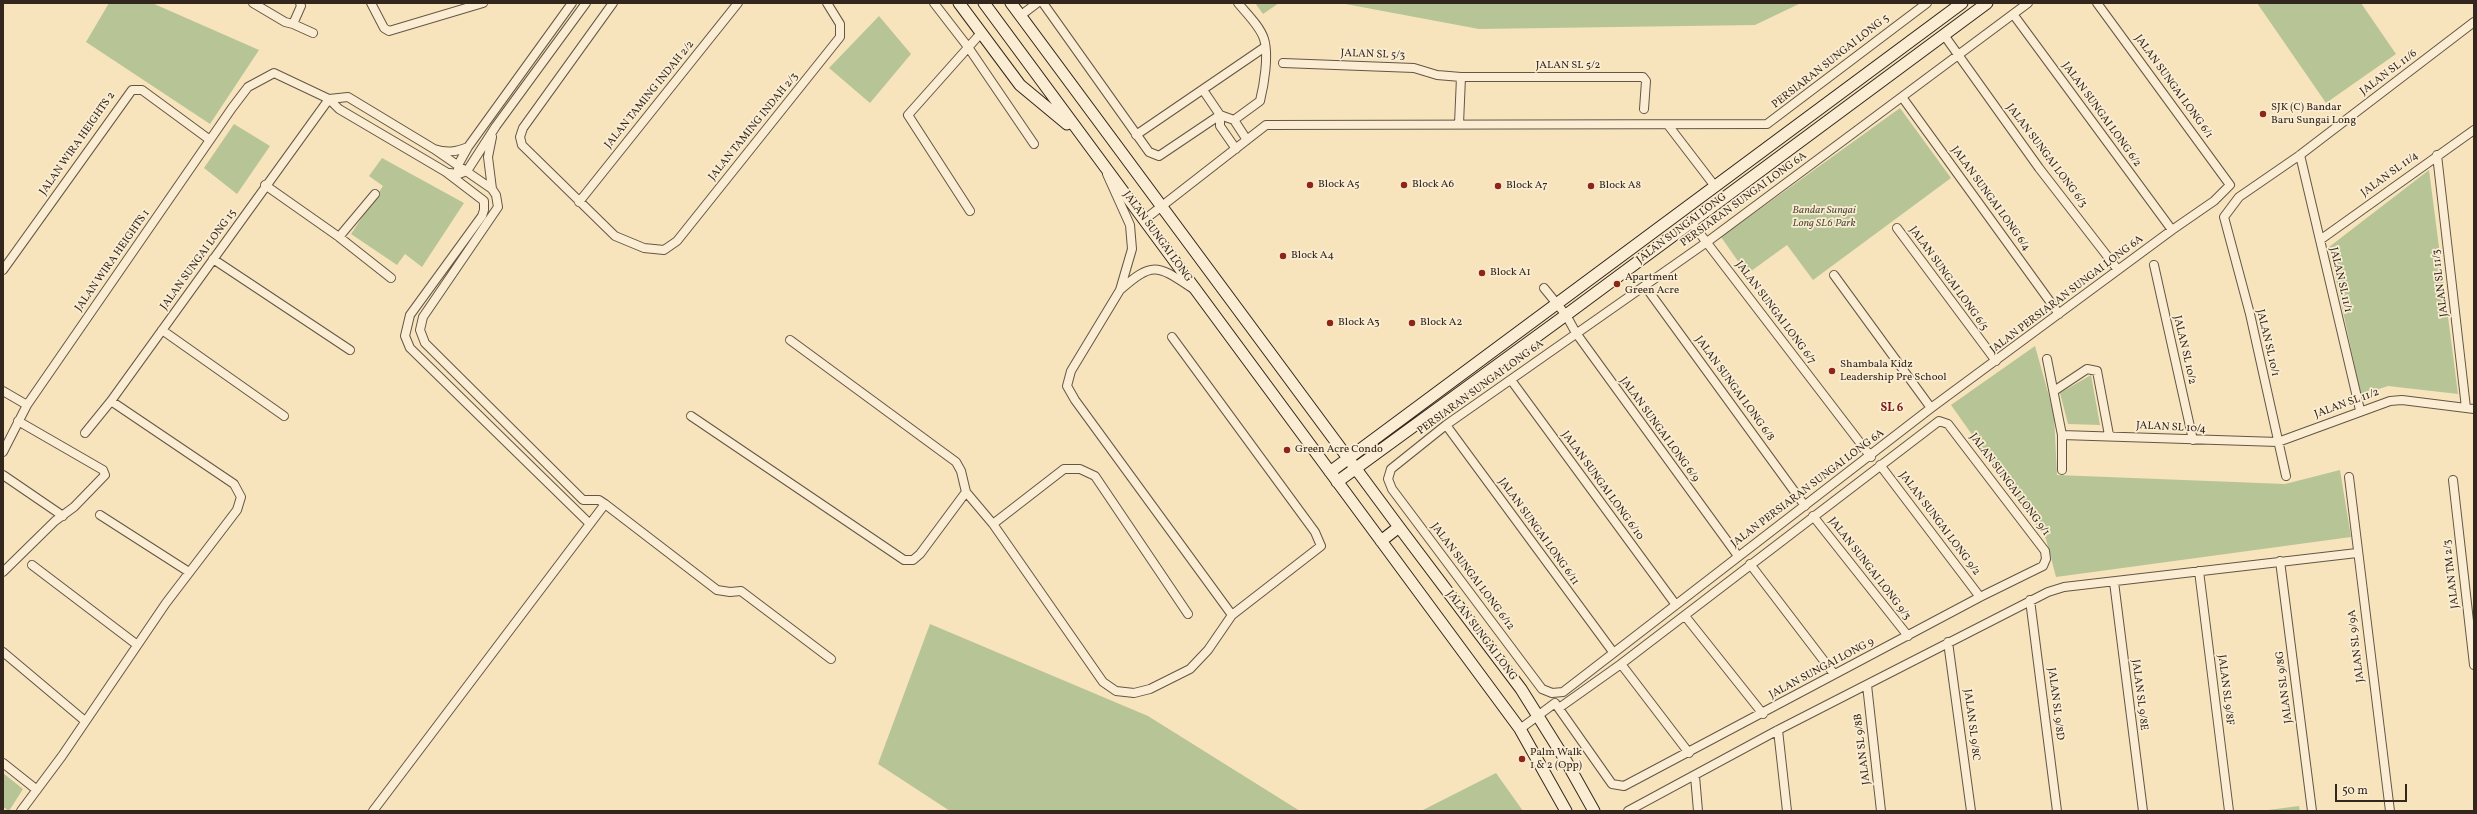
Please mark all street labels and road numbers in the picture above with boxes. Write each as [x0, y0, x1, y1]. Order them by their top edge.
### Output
street label: PERSIARAN SUNGAI LONG 5 [1770, 12, 1892, 112]
street label: JALAN SUNGAI LONG 6/1 [2131, 33, 2215, 141]
street label: JALAN TAMING INDAH 2/2 [602, 38, 698, 152]
street label: JALAN SL 5/3 [1340, 47, 1406, 63]
street label: JALAN SL 11/6 [2358, 47, 2420, 99]
street label: JALAN SL 5/2 [1536, 59, 1600, 73]
street label: JALAN SUNGAI LONG 6/2 [2059, 60, 2143, 170]
street label: JALAN TAMING INDAH 2/3 [706, 70, 802, 184]
street label: JALAN WIRA HEIGHTS 2 [37, 90, 119, 198]
street label: JALAN SUNGAI LONG 6/3 [2003, 102, 2089, 210]
street label: JALAN SUNGAI LONG 6/4 [1948, 144, 2032, 254]
street label: PERSIARAN SUNGAI LONG 6A [1678, 150, 1810, 250]
street label: JALAN SL 11/4 [2359, 150, 2421, 200]
street label: JALAN SUNGAI LONG [1120, 189, 1194, 285]
street label: JALAN SUNGAI LONG [1634, 191, 1730, 267]
street label: JALAN WIRA HEIGHTS 1 [73, 207, 153, 315]
street label: JALAN SUNGAI LONG 15 [158, 207, 240, 313]
street label: JALAN SUNGAI LONG 6/5 [1906, 224, 1990, 334]
street label: JALAN PERSIARAN SUNGAI LONG 6A [1988, 233, 2146, 357]
street label: JALAN SL 11/1 [2326, 246, 2354, 314]
street label: JALAN SL 11/3 [2430, 248, 2452, 318]
street label: JALAN SUNGAI LONG 6/7 [1732, 259, 1818, 367]
street label: JALAN SL 10/1 [2253, 308, 2281, 378]
street label: JALAN SL 10/2 [2170, 314, 2198, 386]
street label: JALAN SUNGAI LONG 6/8 [1692, 334, 1776, 444]
street label: PERSIARAN SUNGAI LONG 6A [1415, 338, 1547, 438]
street label: JALAN SUNGAI LONG 6/9 [1616, 375, 1702, 485]
street label: JALAN SL 11/2 [2313, 386, 2381, 422]
street label: JALAN SL 10/4 [2136, 420, 2206, 436]
street label: JALAN PERSIARAN SUNGAI LONG 6A [1729, 427, 1887, 551]
street label: JALAN SUNGAI LONG 6/10 [1558, 429, 1646, 543]
street label: JALAN SUNGAI LONG 9/1 [1966, 431, 2052, 539]
street label: JALAN SUNGAI LONG 9/2 [1896, 470, 1982, 578]
street label: JALAN SUNGAI LONG 6/11 [1495, 476, 1581, 588]
street label: JALAN SUNGAI LONG 9/3 [1825, 515, 1913, 623]
street label: JALAN SUNGAI LONG 6/12 [1427, 521, 1517, 633]
street label: JALAN TM 2/3 [2441, 539, 2463, 609]
street label: JALAN SUNGAI LONG [1443, 588, 1519, 684]
street label: JALAN SL 9/9A [2346, 609, 2368, 683]
street label: JALAN SUNGAI LONG 9 [1767, 636, 1877, 702]
street label: JALAN SL 9/8G [2274, 650, 2296, 724]
street label: JALAN SL 9/8F [2214, 654, 2236, 726]
street label: JALAN SL 9/8E [2128, 659, 2150, 731]
street label: JALAN SL 9/8D [2044, 667, 2066, 741]
street label: JALAN SL 9/8C [1960, 688, 1982, 762]
street label: JALAN SL 9/8B [1852, 713, 1874, 785]

